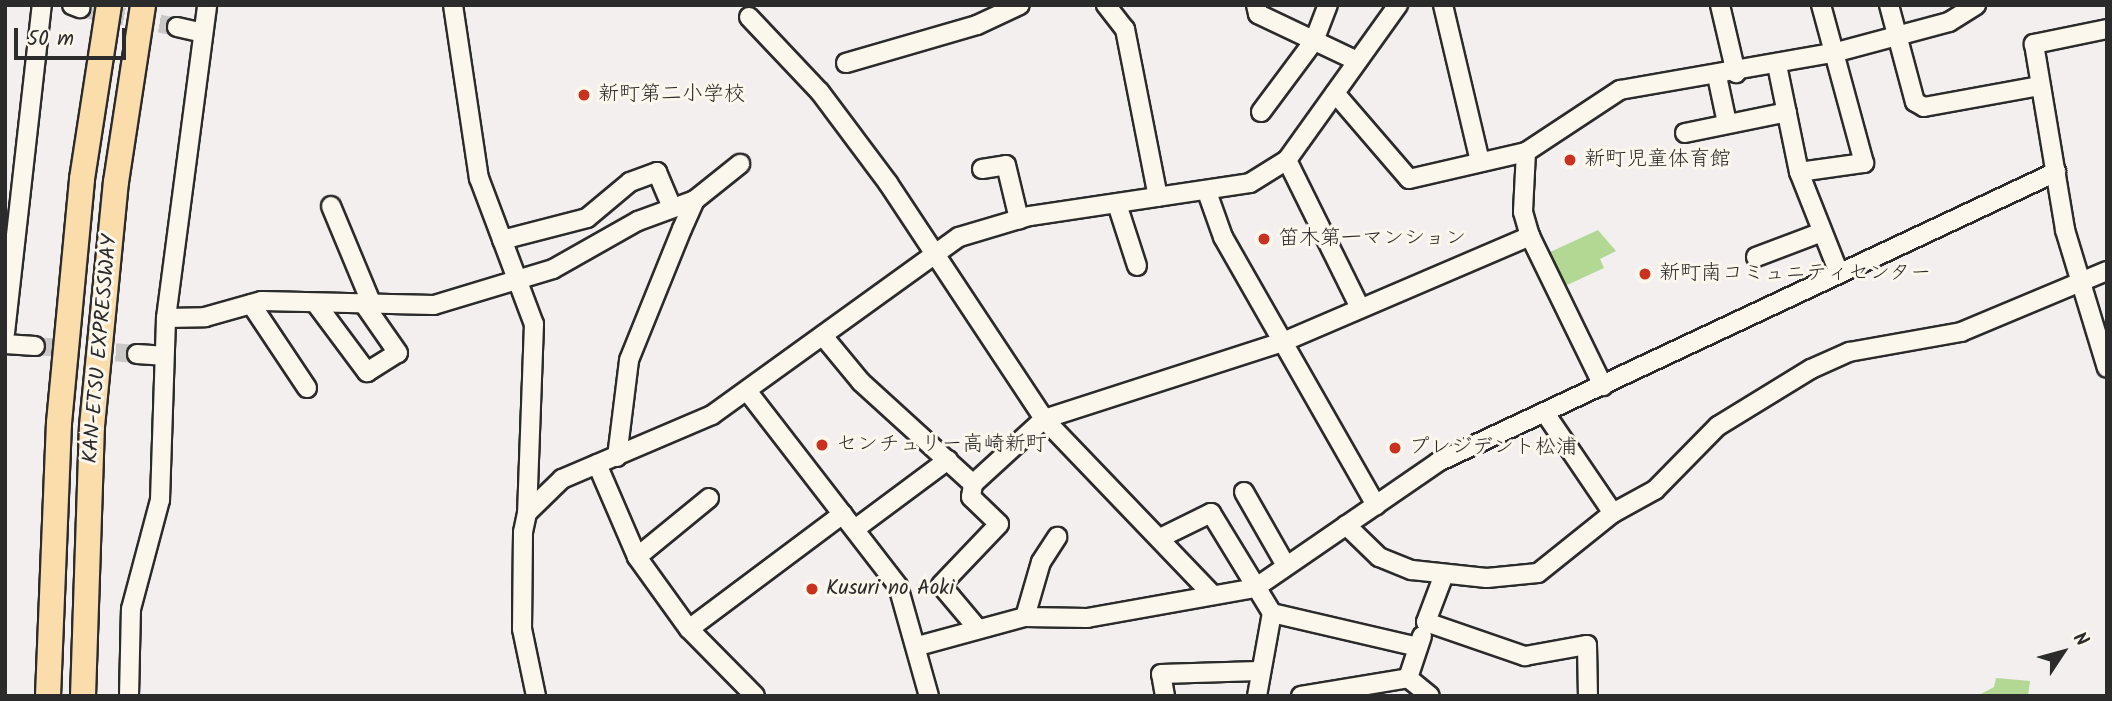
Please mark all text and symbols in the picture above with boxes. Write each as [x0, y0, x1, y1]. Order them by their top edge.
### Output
scale bar [18, 14, 130, 58]
text: 50 m [27, 23, 74, 56]
place label: 新町第二小学校 [598, 82, 745, 108]
marker: 新町第二小学校 [576, 87, 592, 103]
place label: 新町児童体育館 [1584, 147, 1731, 173]
marker: 新町児童体育館 [1562, 152, 1578, 168]
place label: 笛木第一マンション [1278, 226, 1467, 252]
marker: 笛木第一マンション [1256, 231, 1272, 247]
street label: KAN-ETSU EXPRESSWAY [78, 234, 124, 464]
place label: 新町南コミュニティセンター [1659, 261, 1932, 287]
marker: 新町南コミュニティセンター [1637, 266, 1653, 282]
place label: センチュリー高崎新町 [836, 432, 1046, 458]
place label: プレジデント松浦 [1409, 435, 1577, 461]
marker: センチュリー高崎新町 [814, 437, 830, 453]
marker: プレジデント松浦 [1387, 440, 1403, 456]
place label: Kusuri no Aoki [826, 576, 954, 602]
marker: Kusuri no Aoki [804, 581, 820, 597]
north arrow [2028, 617, 2098, 687]
text: N [2064, 626, 2096, 653]

